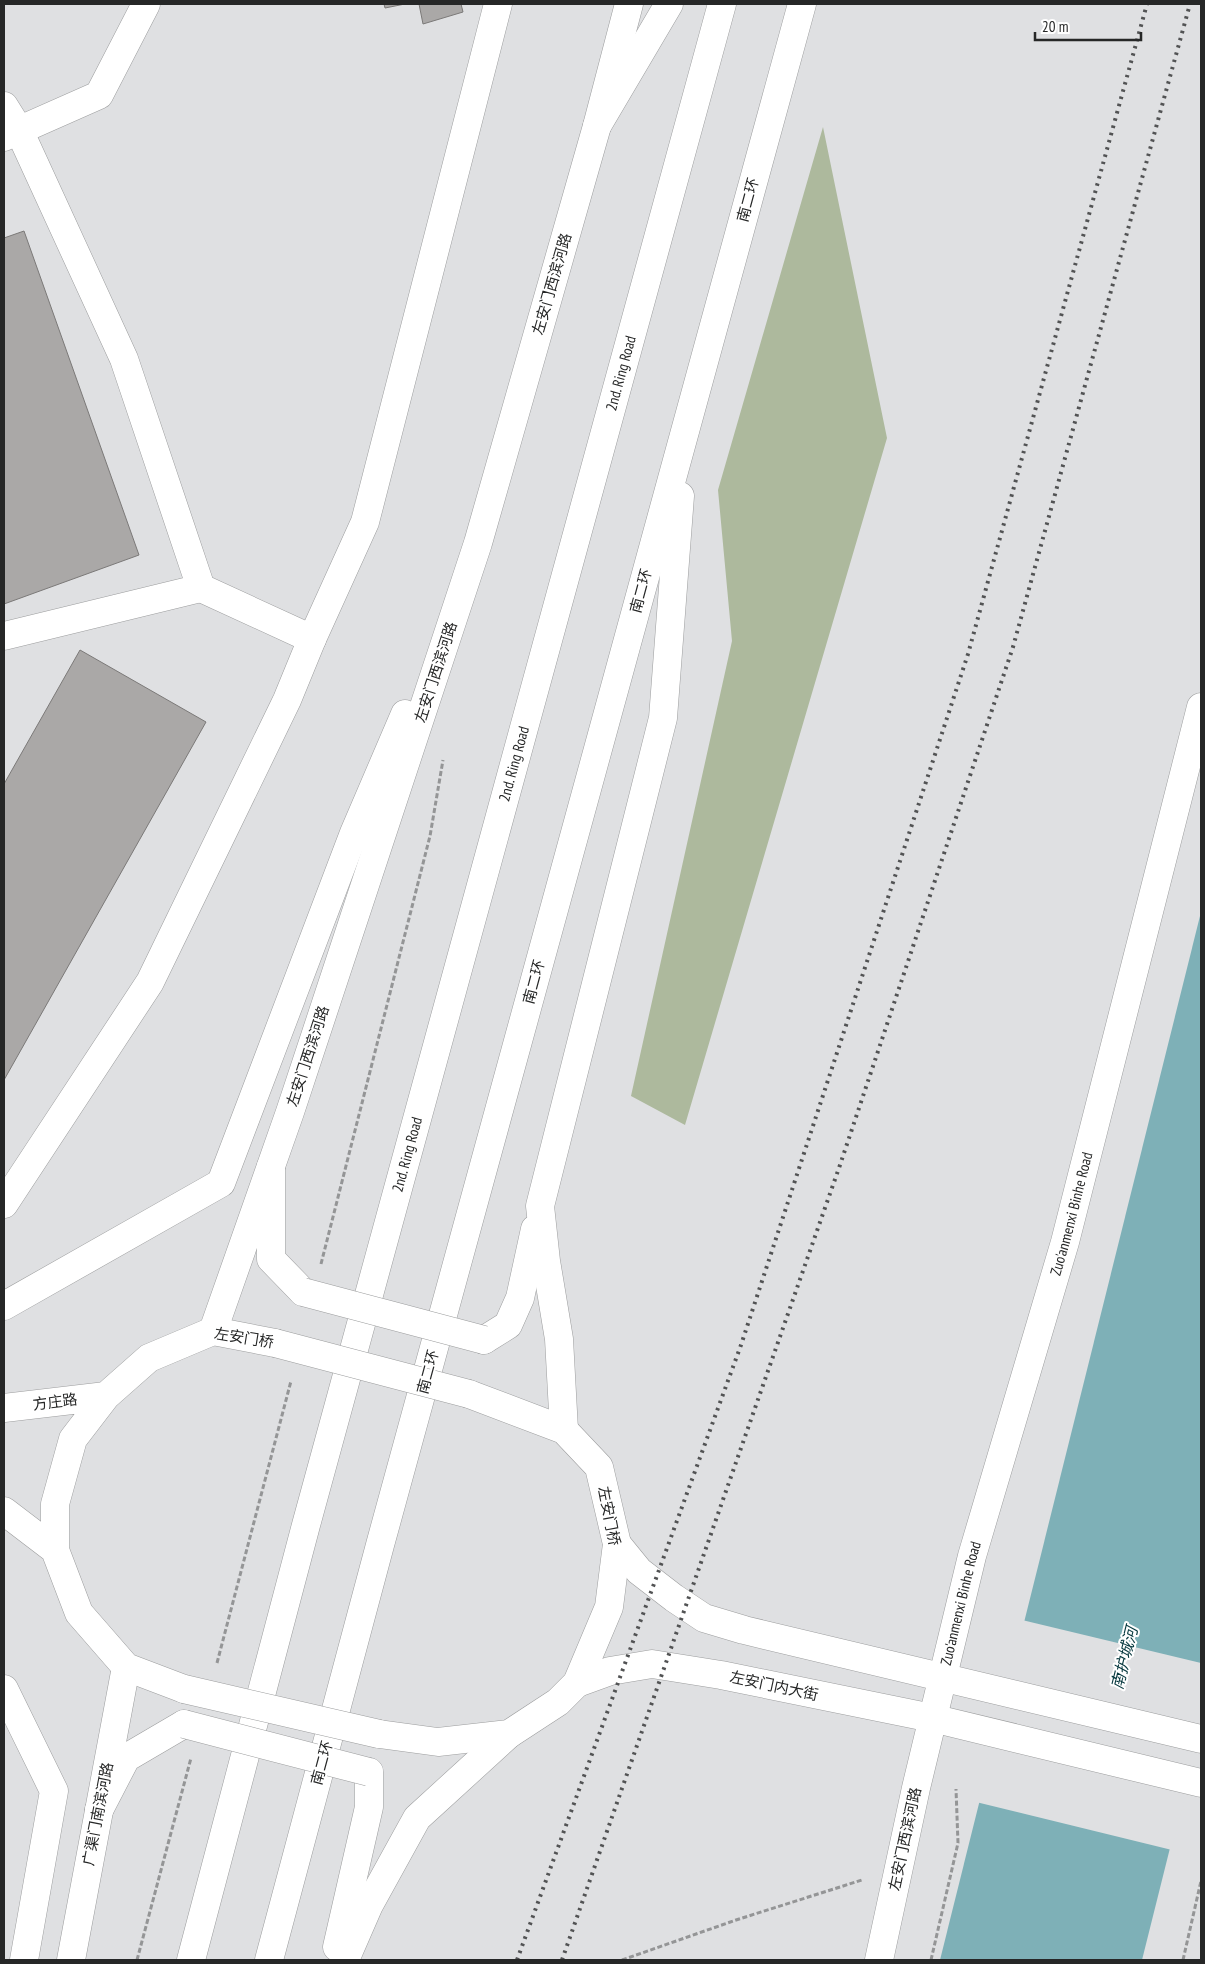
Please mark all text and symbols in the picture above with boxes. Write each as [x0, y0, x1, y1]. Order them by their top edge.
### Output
scale bar [1035, 10, 1141, 42]
text: 20 m [1042, 17, 1068, 36]
street label: 南二环 [733, 176, 763, 224]
street label: 左安门西滨河路 [528, 231, 575, 337]
street label: 2nd. Ring Road [601, 333, 640, 413]
street label: 南二环 [626, 567, 656, 615]
street label: 左安门西滨河路 [410, 619, 461, 725]
street label: 2nd. Ring Road [494, 724, 533, 803]
street label: 南二环 [519, 958, 549, 1006]
street label: 左安门西滨河路 [282, 1003, 333, 1109]
street label: 2nd. Ring Road [388, 1115, 426, 1194]
street label: Zuo'anmenxi Binhe Road [1046, 1150, 1096, 1278]
street label: 左安门桥 [213, 1323, 275, 1352]
street label: 南二环 [413, 1348, 443, 1396]
street label: 方庄路 [31, 1389, 78, 1414]
street label: 左安门桥 [594, 1485, 625, 1547]
street label: Zuo'anmenxi Binhe Road [936, 1539, 985, 1667]
water label: 南护城河 [1107, 1622, 1142, 1691]
street label: 左安门内大街 [728, 1667, 820, 1704]
street label: 南二环 [307, 1739, 337, 1787]
street label: 广渠门南滨河路 [78, 1761, 117, 1867]
street label: 左安门西滨河路 [884, 1786, 925, 1892]

